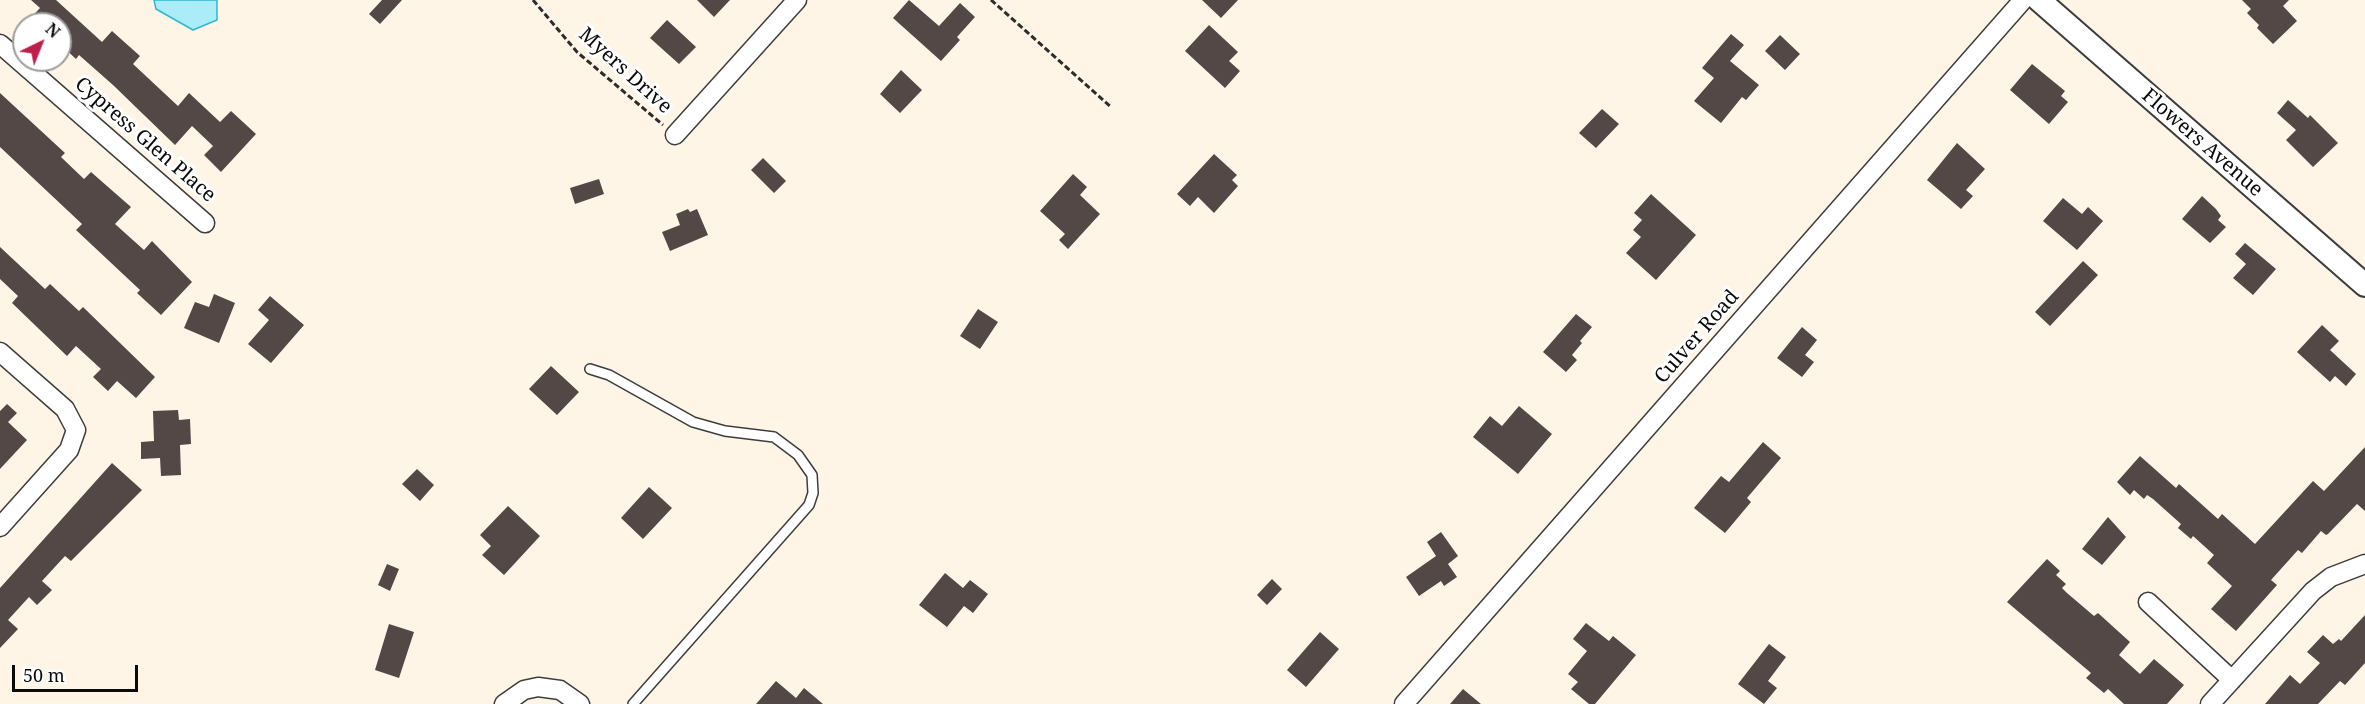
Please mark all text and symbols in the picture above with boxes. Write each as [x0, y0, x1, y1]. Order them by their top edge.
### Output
north arrow [12, 12, 72, 72]
text: N [41, 18, 65, 43]
street label: Myers Drive [573, 23, 677, 119]
street label: Cypress Glen Place [70, 72, 220, 208]
street label: Flowers Avenue [2137, 84, 2267, 202]
street label: Culver Road [1650, 285, 1744, 389]
scale bar [15, 653, 141, 691]
text: 50 m [23, 663, 65, 687]

